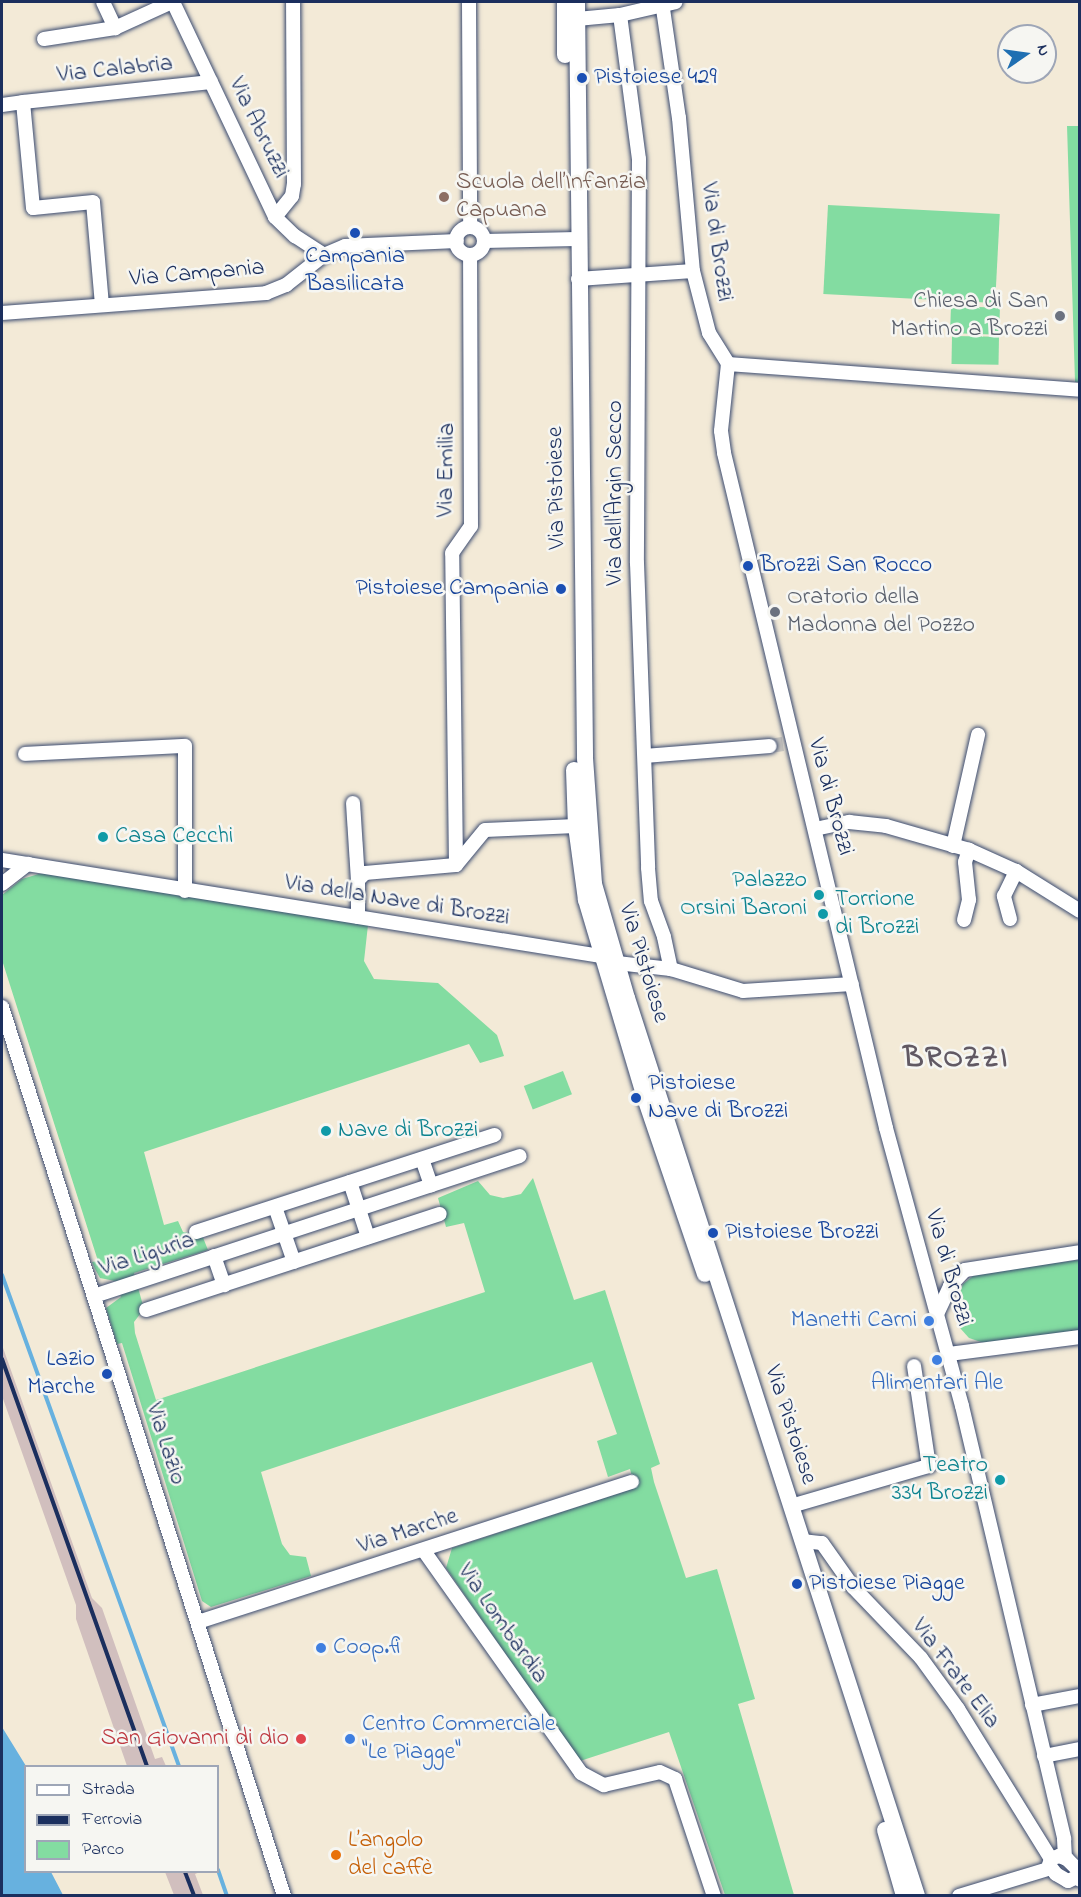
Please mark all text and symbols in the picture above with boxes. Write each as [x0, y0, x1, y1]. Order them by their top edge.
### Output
north arrow [997, 24, 1057, 84]
text: N [1030, 42, 1055, 58]
street label: Via Calabria [56, 50, 174, 90]
place label: Pistoiese 429 [594, 64, 717, 92]
marker: Pistoiese 429 [575, 71, 589, 85]
street label: Via Abruzzi [221, 73, 295, 183]
place label: Scuola dell’Infanzia Capuana [456, 169, 646, 225]
street label: Via di Brozzi [693, 181, 739, 303]
marker: Scuola dell’Infanzia Capuana [437, 190, 451, 204]
marker: Campania Basilicata [348, 226, 362, 240]
place label: Campania Basilicata [305, 243, 405, 299]
street label: Via Campania [128, 254, 266, 294]
place label: Chiesa di San Martino a Brozzi [891, 288, 1048, 344]
marker: Chiesa di San Martino a Brozzi [1053, 309, 1067, 323]
street label: Via dell'Argin Secco [602, 400, 630, 586]
street label: Via Emilia [432, 422, 462, 518]
street label: Via Pistoiese [542, 426, 572, 550]
place label: Brozzi San Rocco [760, 552, 932, 580]
marker: Brozzi San Rocco [741, 559, 755, 573]
place label: Pistoiese Campania [356, 575, 549, 603]
marker: Pistoiese Campania [554, 582, 568, 596]
place label: Oratorio della Madonna del Pozzo [787, 584, 975, 640]
marker: Oratorio della Madonna del Pozzo [768, 605, 782, 619]
street label: Via di Brozzi [801, 735, 859, 859]
place label: Casa Cecchi [115, 823, 233, 851]
marker: Casa Cecchi [96, 830, 110, 844]
place label: Palazzo Orsini Baroni [680, 867, 807, 923]
street label: Via della Nave di Brozzi [283, 869, 511, 933]
place label: Torrione di Brozzi [835, 886, 919, 942]
marker: Palazzo Orsini Baroni [812, 888, 826, 902]
street label: Via Pistoiese [611, 900, 675, 1026]
marker: Torrione di Brozzi [816, 907, 830, 921]
district label: BROZZI [903, 1041, 1009, 1077]
place label: Pistoiese Nave di Brozzi [648, 1070, 788, 1126]
marker: Pistoiese Nave di Brozzi [629, 1091, 643, 1105]
place label: Nave di Brozzi [338, 1117, 478, 1145]
marker: Nave di Brozzi [319, 1124, 333, 1138]
street label: Via di Brozzi [918, 1206, 978, 1330]
place label: Pistoiese Brozzi [725, 1219, 879, 1247]
street label: Via Liguria [96, 1226, 198, 1284]
marker: Pistoiese Brozzi [706, 1226, 720, 1240]
place label: Manetti Carni [791, 1307, 917, 1335]
marker: Manetti Carni [922, 1314, 936, 1328]
place label: Lazio Marche [27, 1346, 95, 1402]
marker: Alimentari Ale [930, 1353, 944, 1367]
street label: Via Pistoiese [757, 1362, 823, 1488]
marker: Lazio Marche [100, 1367, 114, 1381]
place label: Alimentari Ale [871, 1370, 1003, 1398]
street label: Via Lazio [138, 1399, 192, 1489]
place label: Teatro 334 Brozzi [892, 1452, 988, 1508]
marker: Teatro 334 Brozzi [993, 1473, 1007, 1487]
street label: Via Marche [354, 1502, 462, 1562]
street label: Via Lombardia [450, 1559, 554, 1689]
place label: Pistoiese Piagge [809, 1570, 965, 1598]
marker: Pistoiese Piagge [790, 1577, 804, 1591]
street label: Via Frate Elia [904, 1613, 1006, 1735]
place label: Coop.fi [333, 1634, 405, 1662]
marker: Coop.fi [314, 1641, 328, 1655]
place label: Centro Commerciale "Le Piagge" [362, 1711, 556, 1767]
place label: San Giovanni di dio [101, 1725, 289, 1753]
marker: San Giovanni di dio [294, 1732, 308, 1746]
marker: Centro Commerciale "Le Piagge" [343, 1732, 357, 1746]
legend [24, 1765, 219, 1873]
text: Strada [82, 1777, 135, 1803]
text: Ferrovia [82, 1807, 142, 1833]
place label: L’angolo del caffè [348, 1827, 432, 1883]
text: Parco [82, 1837, 124, 1863]
marker: L’angolo del caffè [329, 1848, 343, 1862]

